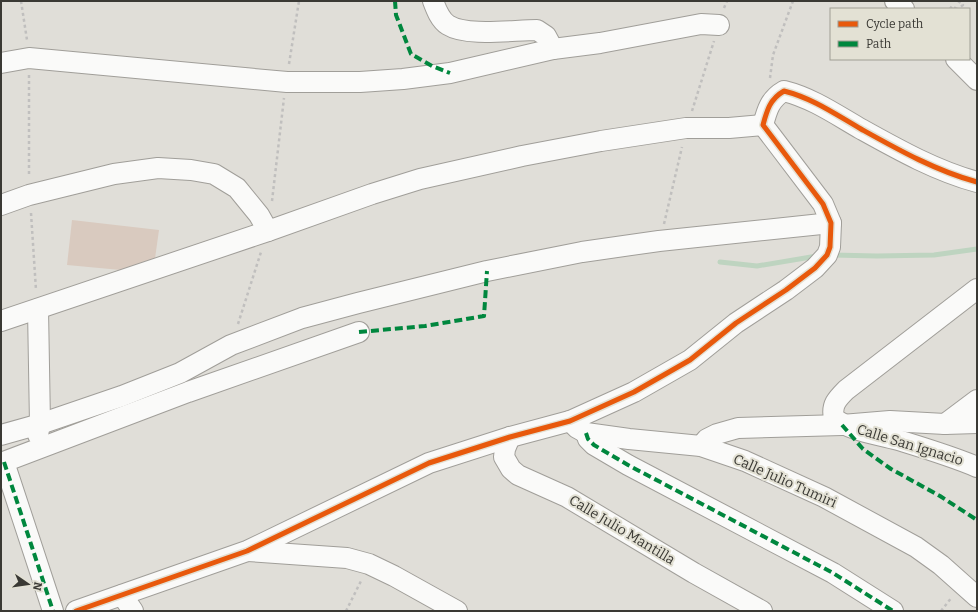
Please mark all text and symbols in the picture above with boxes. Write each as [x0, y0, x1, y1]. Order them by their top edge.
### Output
legend [830, 8, 970, 60]
text: Cycle path [866, 17, 924, 31]
text: Path [866, 37, 892, 51]
street label: Calle San Ignacio [855, 421, 965, 469]
street label: Calle Julio Tumiri [731, 451, 839, 511]
street label: Calle Julio Mantilla [566, 492, 678, 569]
north arrow [8, 564, 48, 604]
text: N [30, 581, 45, 592]

